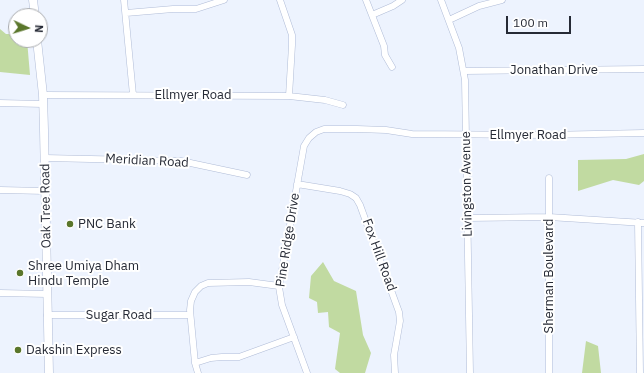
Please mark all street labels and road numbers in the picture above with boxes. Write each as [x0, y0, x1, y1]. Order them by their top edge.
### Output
street label: Jonathan Drive [510, 62, 598, 78]
street label: Ellmyer Road [154, 87, 232, 103]
street label: Ellmyer Road [489, 127, 567, 143]
street label: Livingston Avenue [458, 131, 476, 237]
street label: Meridian Road [105, 151, 189, 171]
street label: Oak Tree Road [37, 163, 55, 249]
street label: Pine Ridge Drive [273, 192, 303, 288]
street label: Fox Hill Road [359, 217, 399, 293]
street label: Sherman Boulevard [541, 219, 557, 333]
street label: Sugar Road [86, 307, 152, 323]

